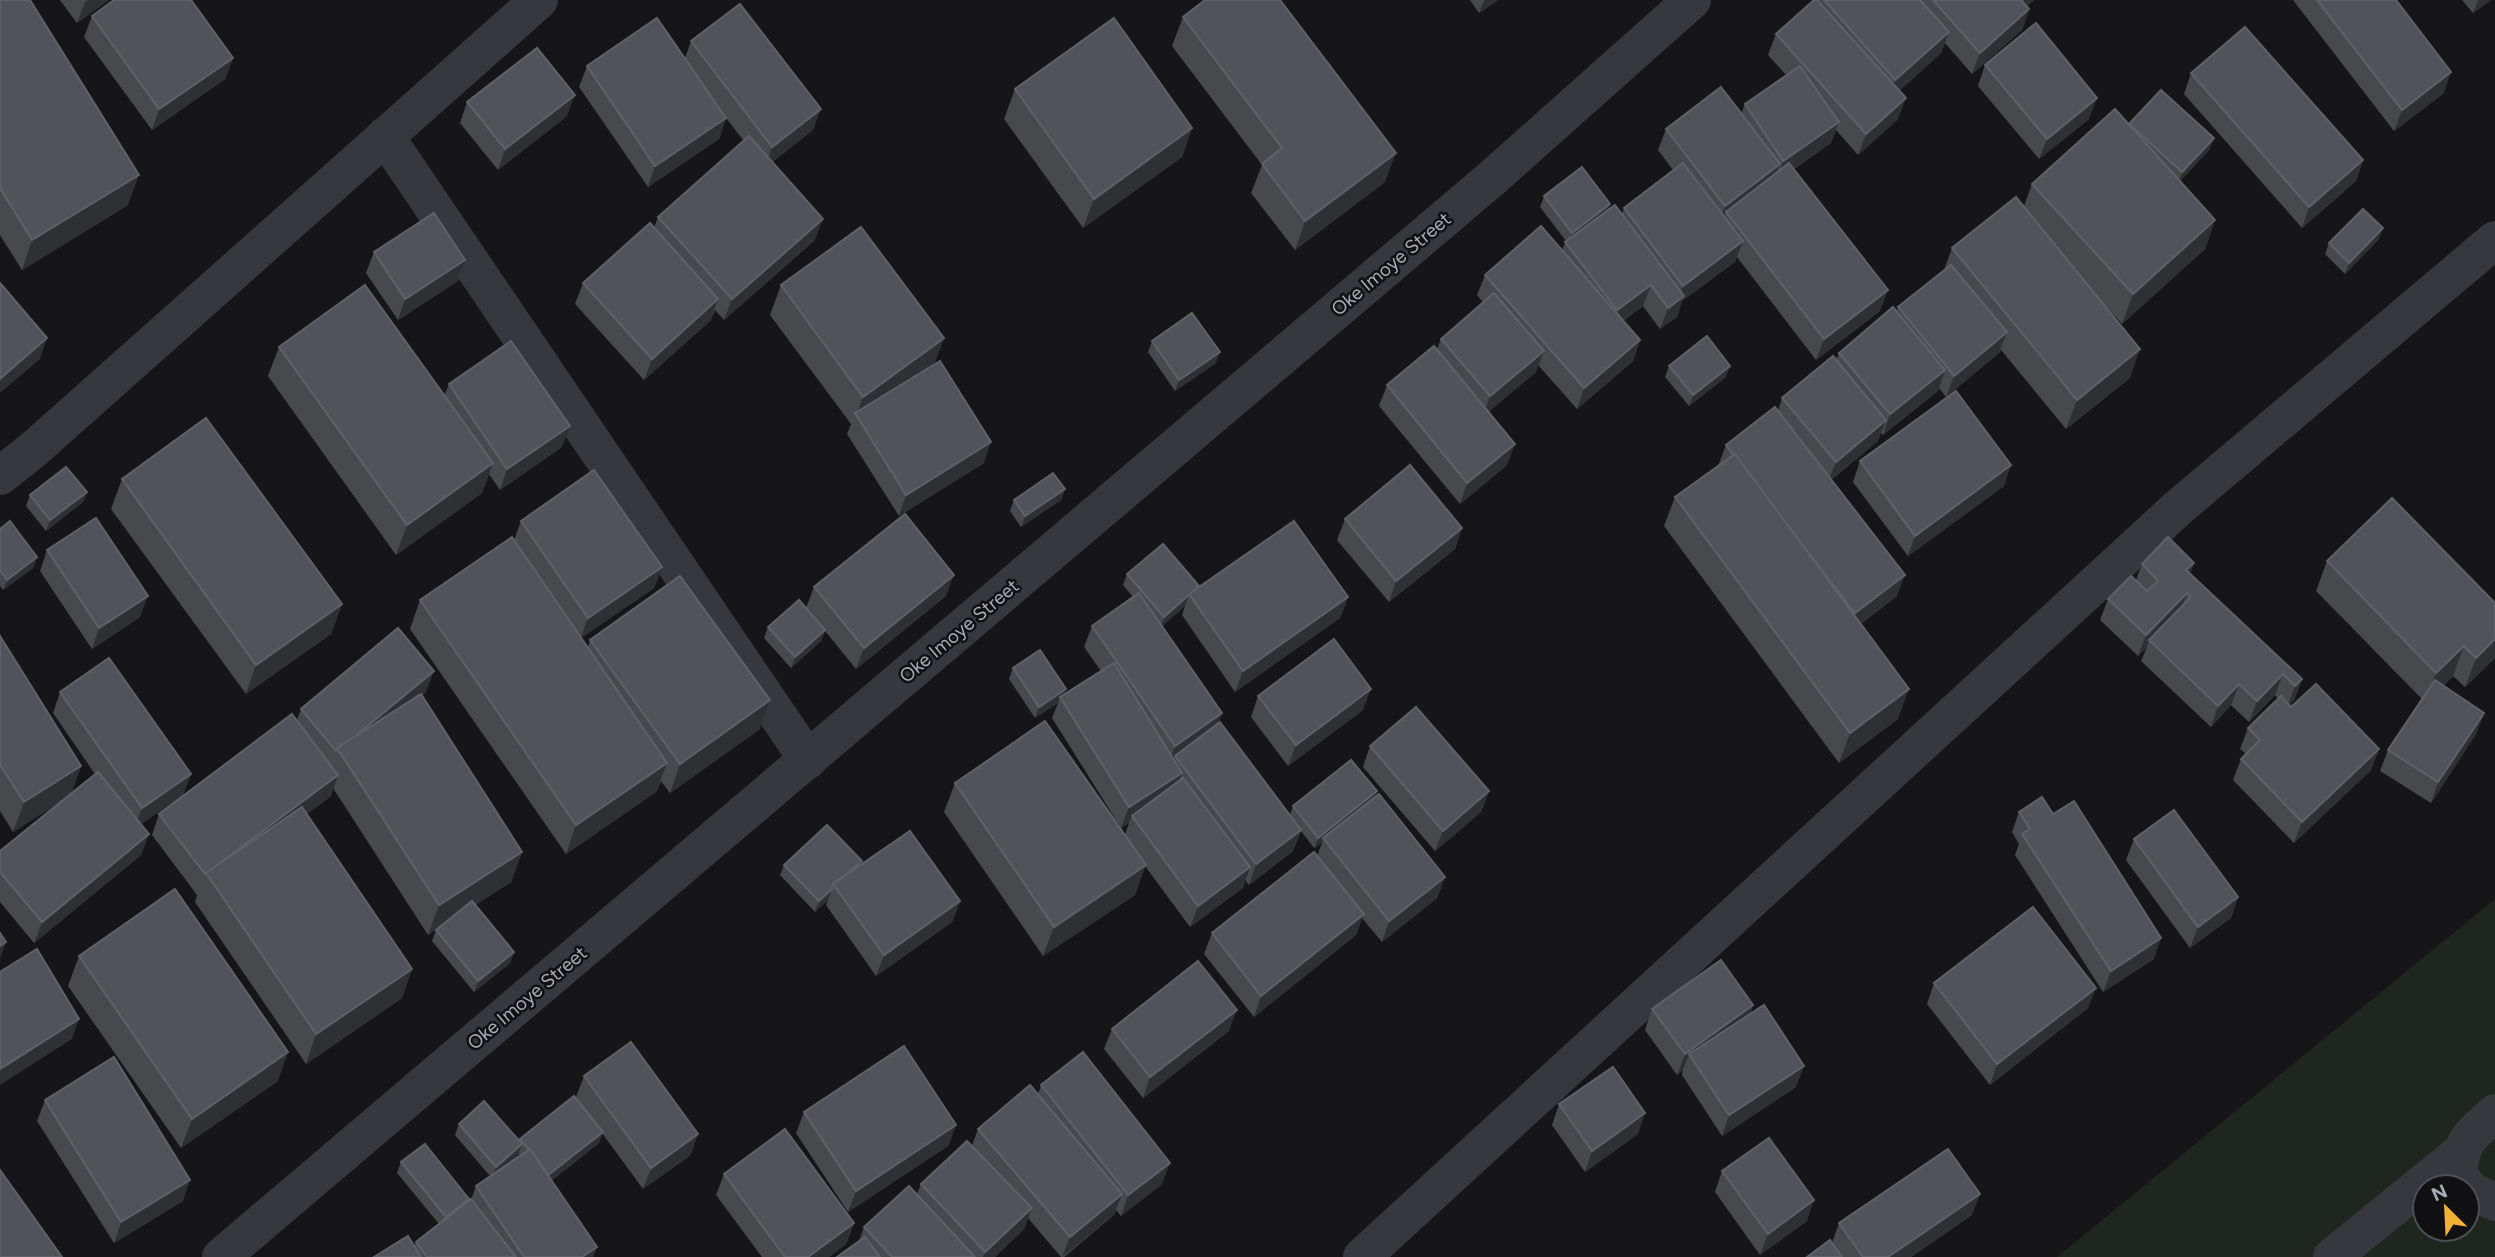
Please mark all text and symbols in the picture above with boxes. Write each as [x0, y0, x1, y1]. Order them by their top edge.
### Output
street label: Oke Imoye Street [1327, 207, 1455, 321]
street label: Oke Imoye Street [895, 574, 1023, 688]
street label: Oke Imoye Street [463, 941, 591, 1055]
north arrow [2411, 1173, 2481, 1243]
text: N [2428, 1179, 2451, 1206]

